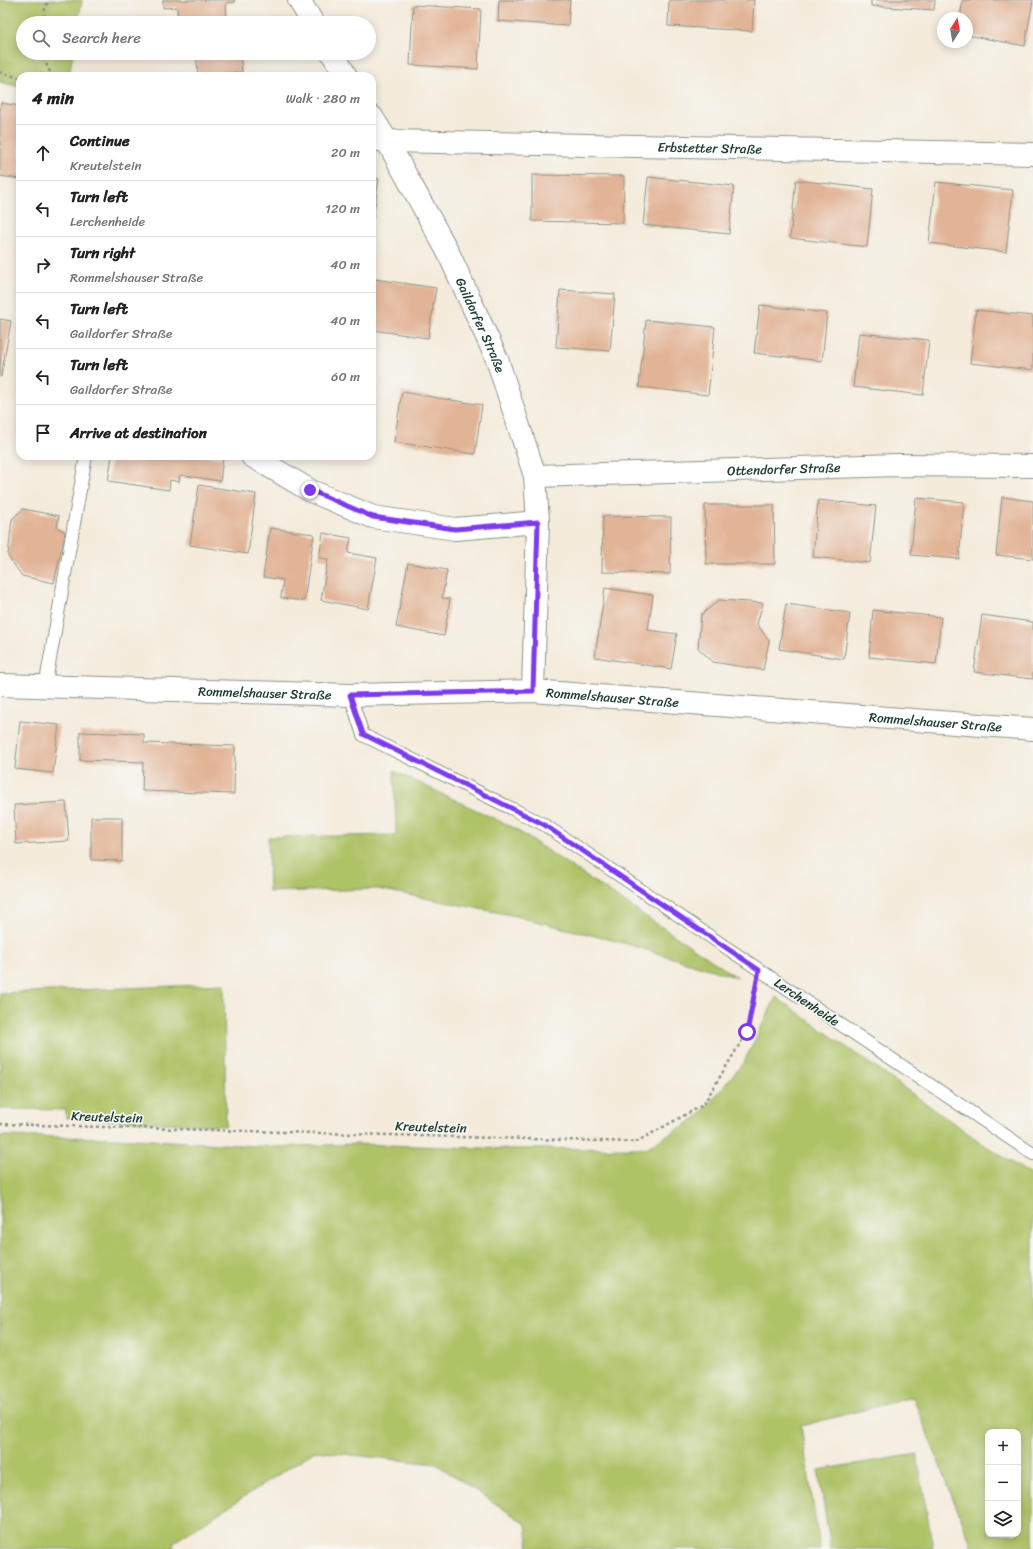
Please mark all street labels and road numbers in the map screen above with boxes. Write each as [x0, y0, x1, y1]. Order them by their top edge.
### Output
street label: Erbstetter Straße [657, 135, 763, 160]
street label: Gaildorfer Straße [450, 273, 512, 375]
street label: Ottendorfer Straße [727, 455, 841, 482]
street label: Rommelshauser Straße [198, 679, 332, 706]
street label: Rommelshauser Straße [545, 681, 680, 714]
street label: Rommelshauser Straße [868, 705, 1003, 738]
street label: Lerchenheide [769, 971, 845, 1033]
street label: Kreutelstein [71, 1104, 143, 1130]
street label: Kreutelstein [395, 1114, 467, 1140]

